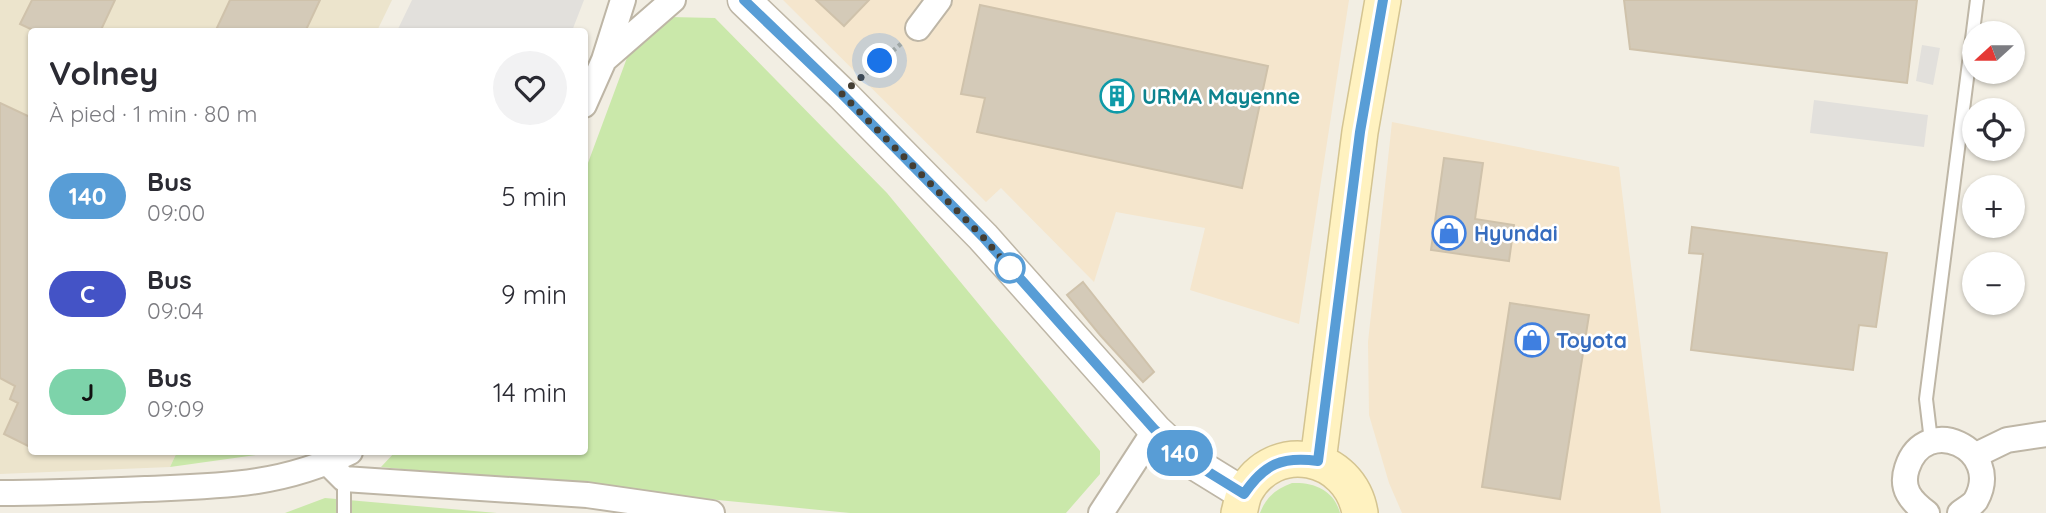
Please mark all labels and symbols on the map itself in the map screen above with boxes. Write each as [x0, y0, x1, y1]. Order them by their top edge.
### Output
north arrow [1962, 21, 2025, 84]
your location [862, 43, 897, 78]
building icon: URMA Mayenne [1098, 77, 1136, 115]
place label: URMA Mayenne [1142, 83, 1300, 109]
shop icon: Hyundai [1430, 214, 1468, 252]
place label: Hyundai [1474, 220, 1558, 246]
unlabelled marker [995, 253, 1025, 283]
shop icon: Toyota [1513, 321, 1551, 359]
place label: Toyota [1556, 327, 1627, 353]
line badge: 140 [1140, 430, 1220, 476]

